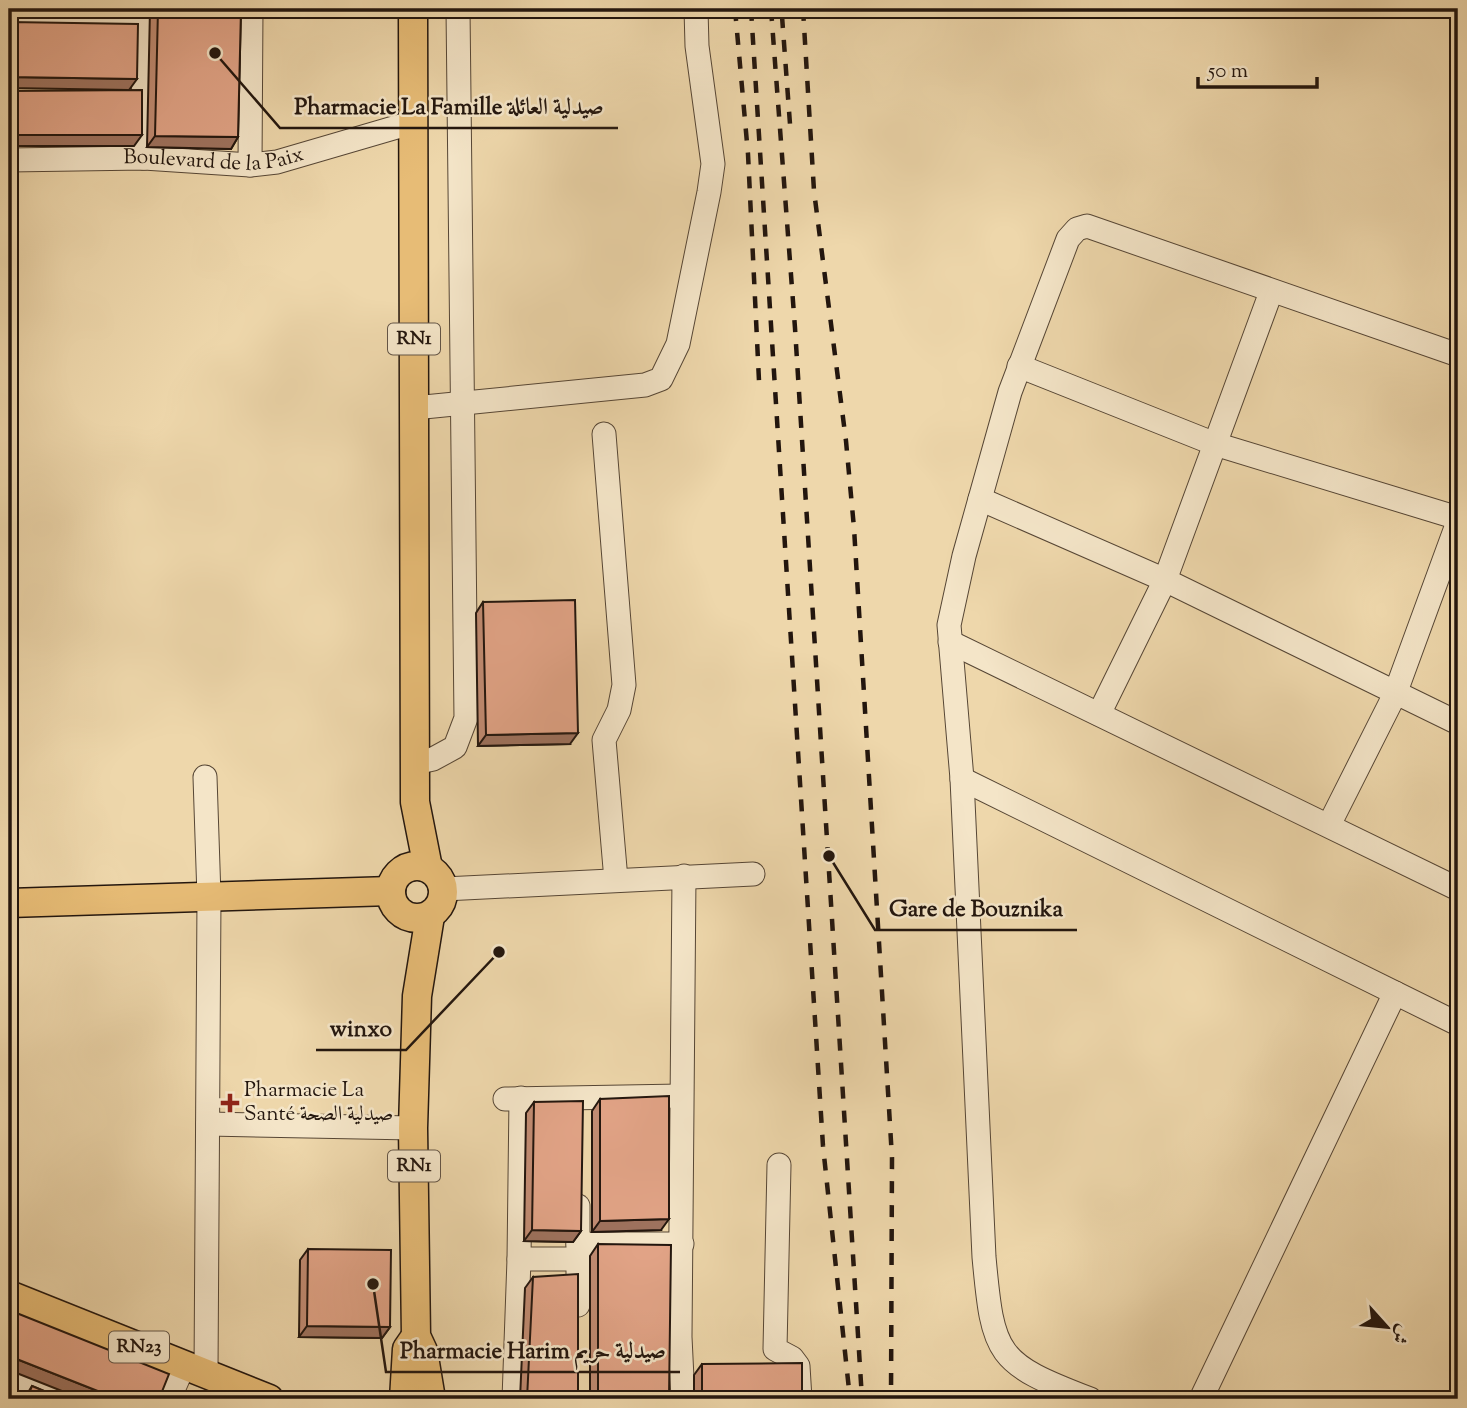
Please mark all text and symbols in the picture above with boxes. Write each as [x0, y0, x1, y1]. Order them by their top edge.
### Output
scale bar [1198, 46, 1316, 90]
text: 50 m [1207, 57, 1248, 87]
callout: Pharmacie La Famille صيدلية العائلة [280, 84, 618, 128]
text: Pharmacie La Famille صيدلية العائلة [294, 92, 604, 125]
street label: Boulevard de la Paix [123, 140, 307, 180]
road number: RN1 [388, 324, 440, 354]
callout: Gare de Bouznika [875, 886, 1077, 930]
text: Gare de Bouznika [889, 894, 1063, 927]
callout: winxo [316, 1006, 406, 1050]
text: winxo [330, 1014, 393, 1047]
place label: Pharmacie La Santé صيدلية الصحة [244, 1076, 393, 1130]
marker: Pharmacie La Santé صيدلية الصحة [222, 1095, 238, 1111]
road number: RN1 [388, 1150, 440, 1182]
north arrow [1352, 1292, 1422, 1362]
text: ش [1384, 1319, 1416, 1348]
callout: Pharmacie Harim صيدلية حريم [386, 1328, 680, 1372]
road number: RN23 [109, 1331, 169, 1362]
text: Pharmacie Harim صيدلية حريم [400, 1336, 666, 1370]

